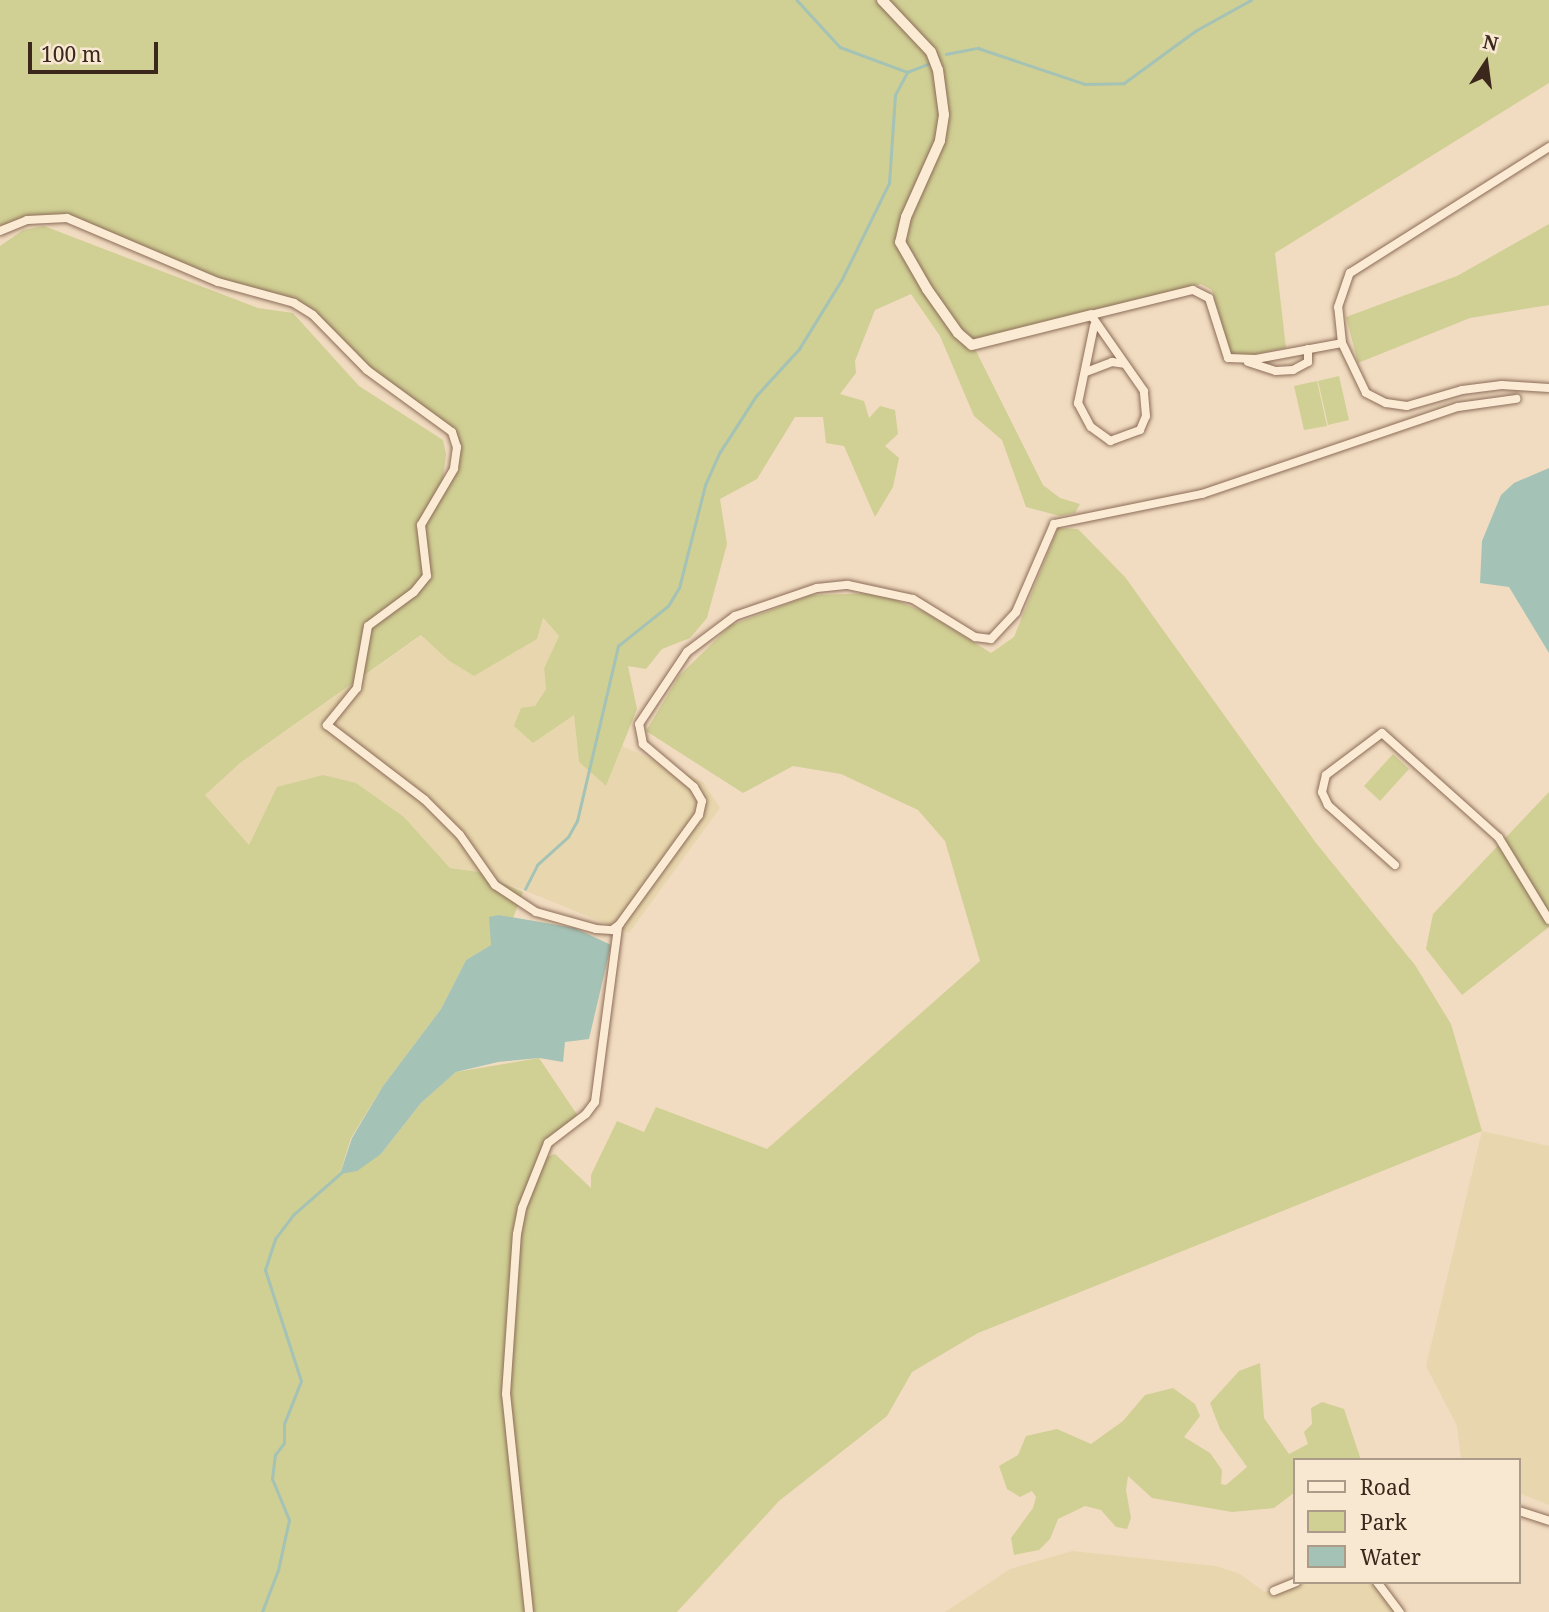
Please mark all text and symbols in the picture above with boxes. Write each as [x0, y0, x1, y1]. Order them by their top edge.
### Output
scale bar [32, 28, 161, 72]
north arrow [1451, 28, 1521, 98]
text: N [1480, 28, 1501, 57]
text: 100 m [41, 40, 102, 68]
legend [1294, 1458, 1521, 1584]
text: Road [1360, 1473, 1411, 1501]
text: Park [1360, 1508, 1407, 1536]
text: Water [1360, 1543, 1421, 1571]

